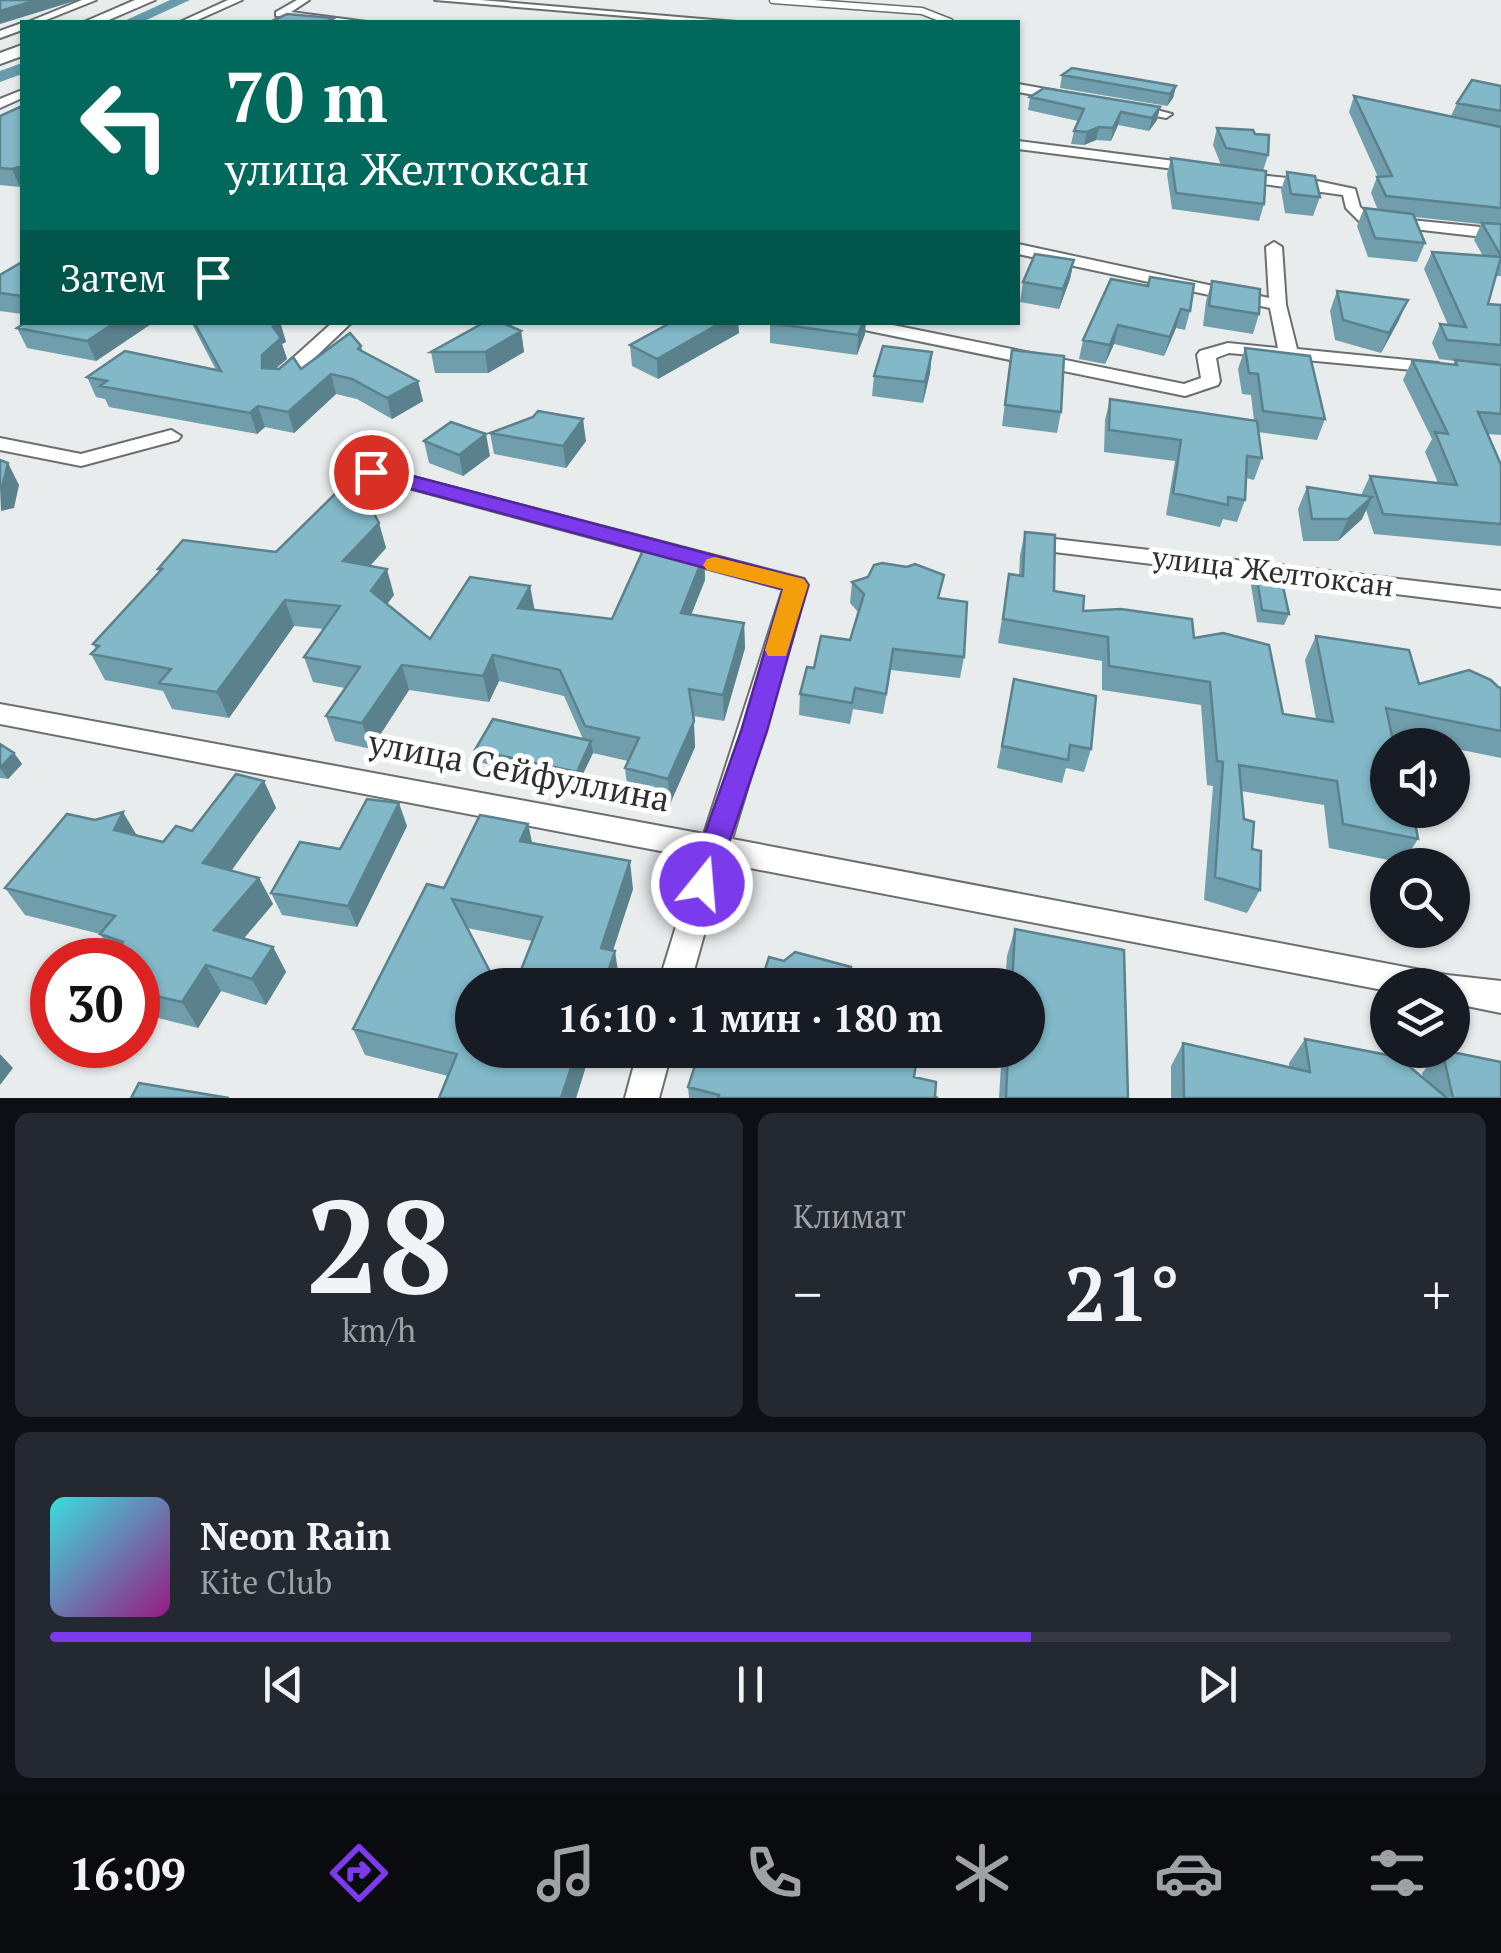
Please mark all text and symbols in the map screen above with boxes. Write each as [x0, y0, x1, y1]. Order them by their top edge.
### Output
text: 70 m [225, 49, 388, 142]
icon: left [60, 60, 190, 190]
text: улица Желтоксан [225, 138, 589, 198]
icon: arrive [186, 250, 241, 305]
text: Затем [60, 253, 166, 303]
pin [329, 430, 414, 515]
icon: arrive [344, 445, 399, 500]
street label: улица Желтоксан [1149, 536, 1396, 606]
street label: улица Сейфуллина [364, 718, 674, 822]
map controls [1370, 728, 1470, 1068]
button: sound [1370, 728, 1470, 828]
position arrow [650, 832, 754, 936]
button: search [1370, 848, 1470, 948]
speed limit sign: 30 [30, 938, 160, 1068]
button: layers [1370, 968, 1470, 1068]
text: 16:10 · 1 мин · 180 m [557, 993, 943, 1043]
text: 28 [306, 1158, 452, 1330]
text: Климат [793, 1195, 906, 1237]
text: 21° [1064, 1243, 1180, 1342]
text: − [793, 1257, 822, 1330]
text: + [1422, 1257, 1451, 1330]
text: km/h [342, 1309, 416, 1351]
text: Neon Rain [200, 1511, 391, 1561]
text: Kite Club [200, 1561, 332, 1603]
icon: previous [256, 1657, 311, 1712]
icon: pause [723, 1657, 778, 1712]
icon: next [1190, 1657, 1245, 1712]
icon: directions [324, 1838, 394, 1908]
icon: music [531, 1838, 601, 1908]
icon: phone [739, 1838, 809, 1908]
icon: climate [947, 1838, 1017, 1908]
icon: car [1154, 1838, 1224, 1908]
icon: filters [1362, 1838, 1432, 1908]
text: 16:09 [69, 1843, 186, 1903]

